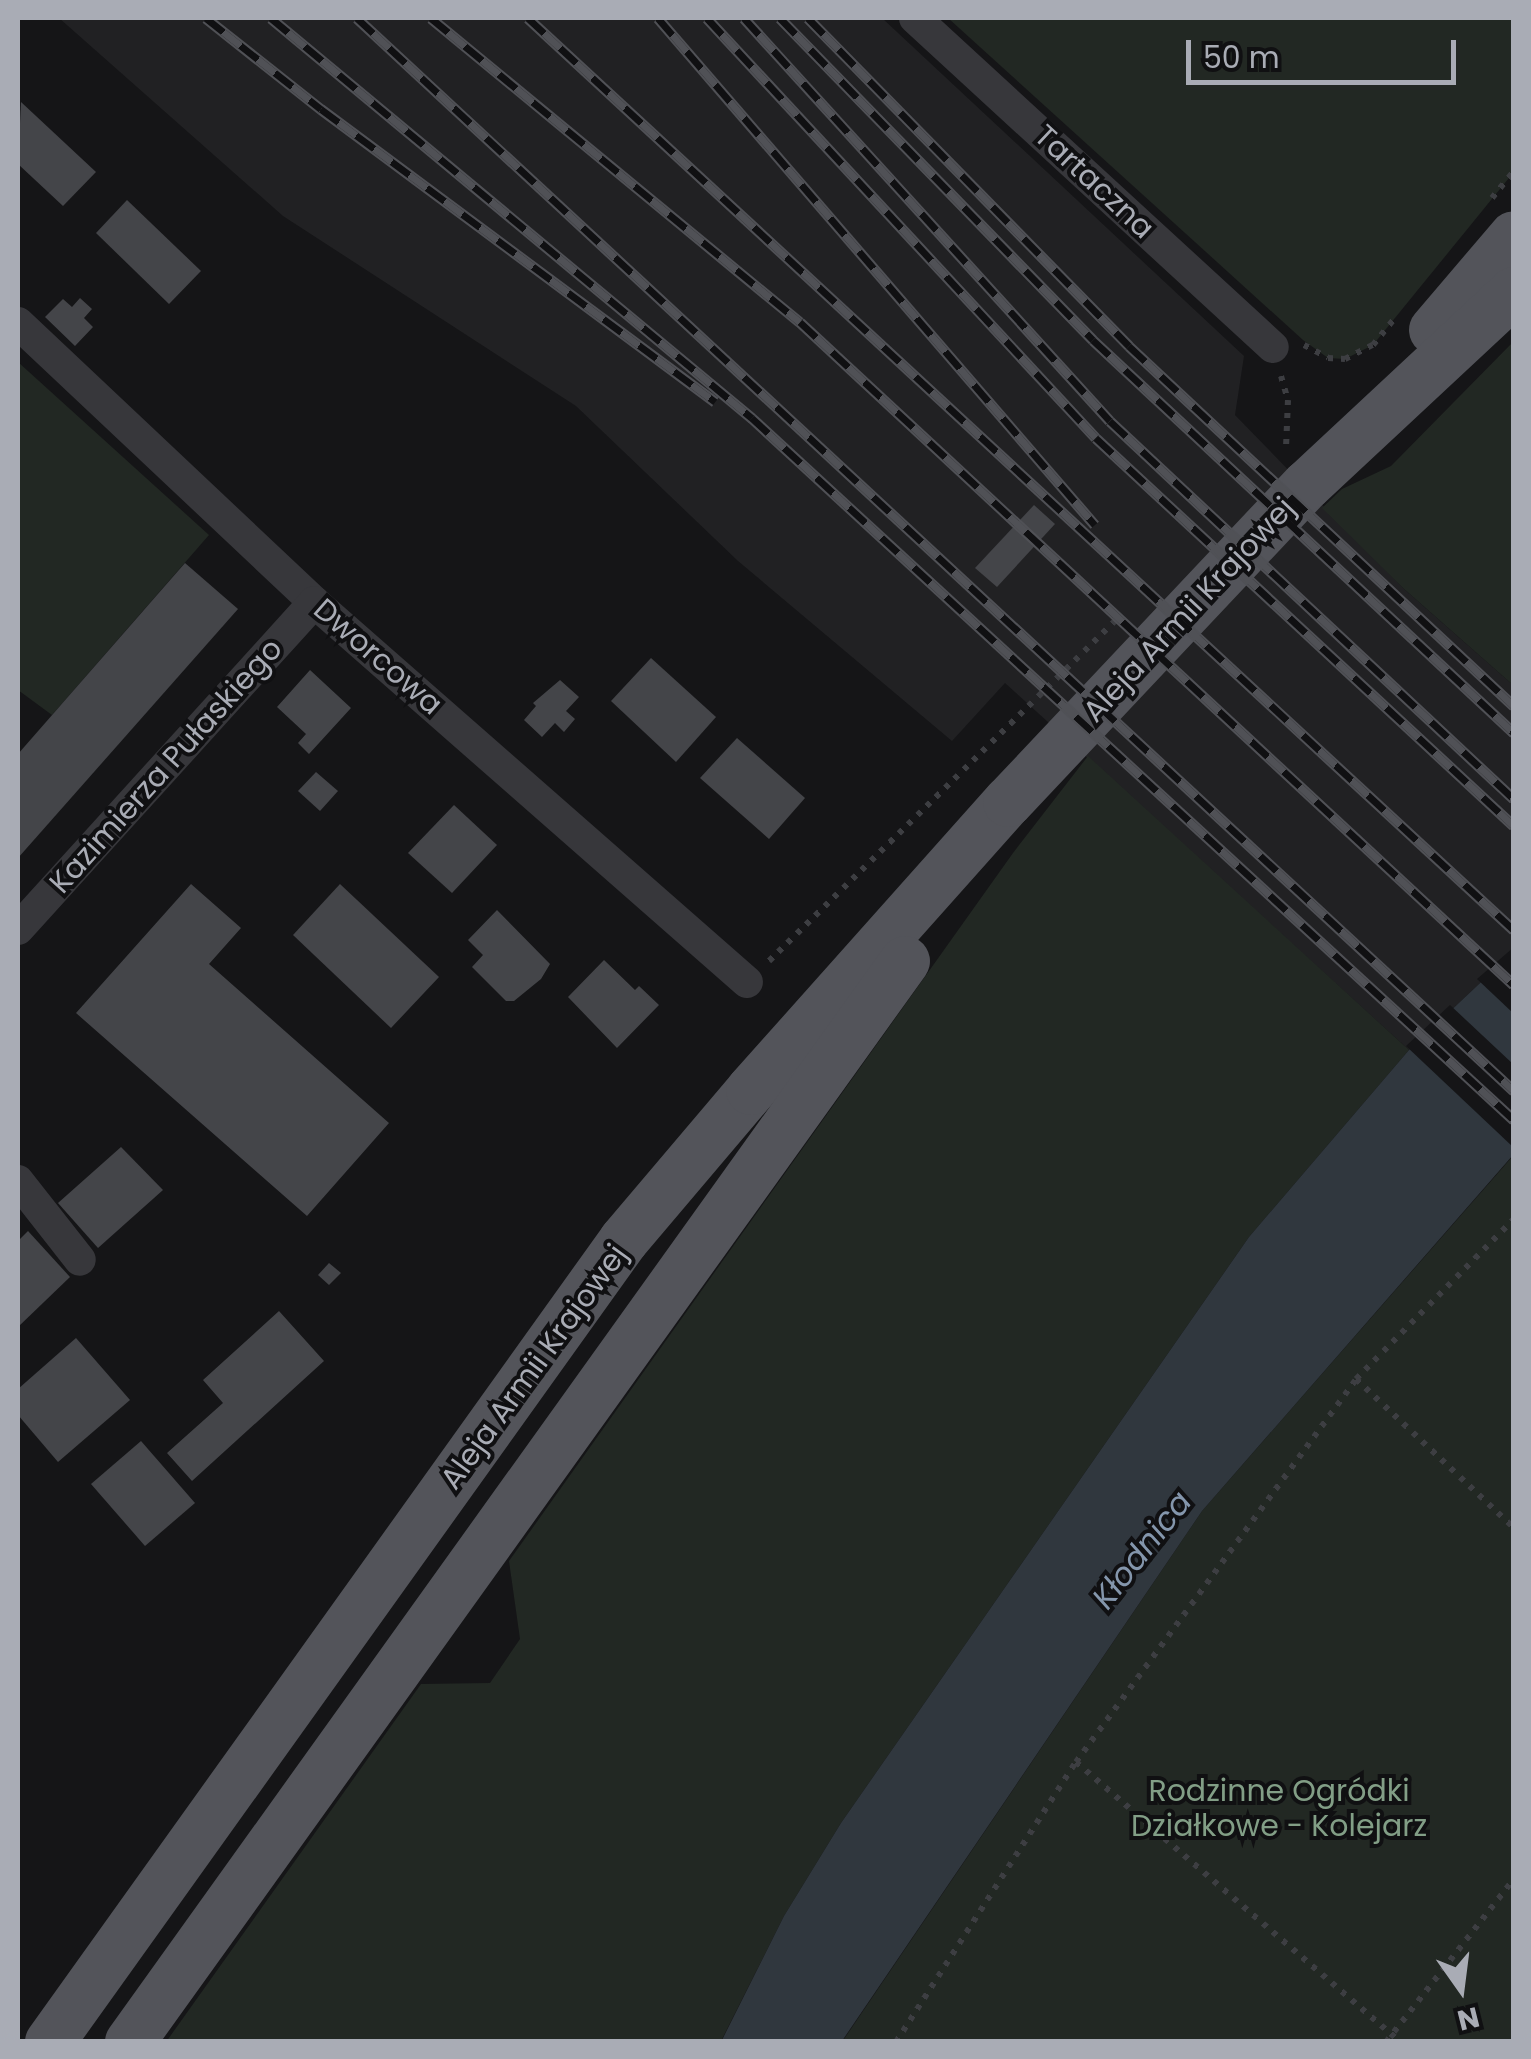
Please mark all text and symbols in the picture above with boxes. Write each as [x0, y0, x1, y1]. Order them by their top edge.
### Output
scale bar [1191, 20, 1461, 82]
text: 50 m [1203, 36, 1280, 79]
street label: Tartaczna [1027, 118, 1161, 246]
street label: Aleja Armii Krajowej [1076, 490, 1302, 730]
street label: Dworcowa [306, 591, 450, 723]
street label: Kazimierza Pułaskiego [42, 631, 290, 901]
street label: Aleja Armii Krajowej [433, 1238, 635, 1496]
water label: Kłodnica [1084, 1484, 1200, 1616]
park label: Rodzinne Ogródki Działkowe - Kolejarz [1131, 1773, 1427, 1844]
north arrow [1411, 1939, 1511, 2039]
text: N [1453, 1997, 1483, 2040]

